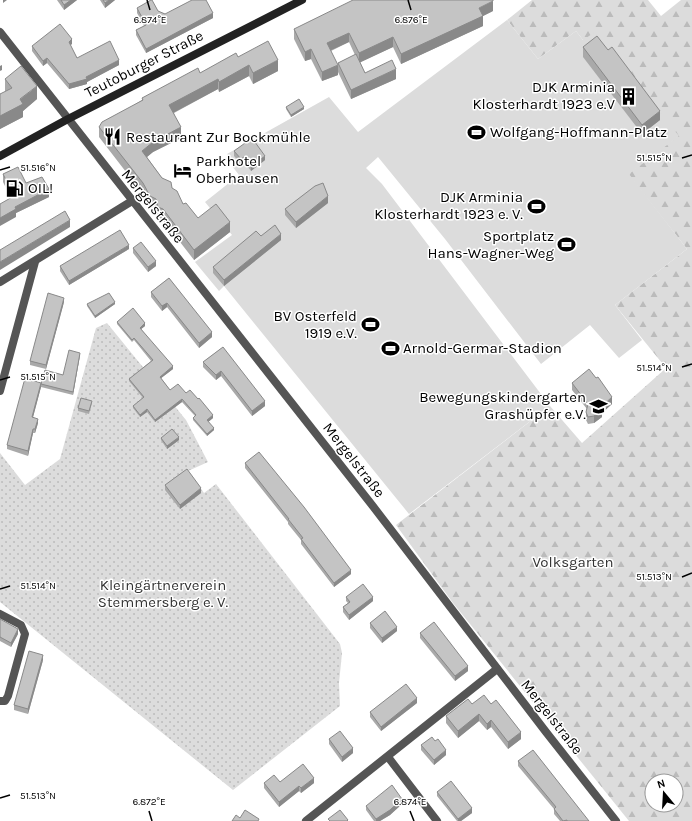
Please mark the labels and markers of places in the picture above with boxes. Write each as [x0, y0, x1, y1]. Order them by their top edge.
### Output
place label: DJK Arminia Klosterhardt 1923 e.V [472, 78, 616, 113]
building icon: DJK Arminia Klosterhardt 1923 e.V [618, 86, 638, 106]
sports icon: Wolfgang-Hoffmann-Platz [467, 122, 487, 142]
place label: Wolfgang-Hoffmann-Platz [490, 123, 667, 141]
restaurant icon: Restaurant Zur Bockmühle [103, 127, 123, 147]
place label: Restaurant Zur Bockmühle [126, 128, 310, 146]
place label: Parkhotel Oberhausen [196, 152, 279, 187]
hotel icon: Parkhotel Oberhausen [173, 160, 193, 180]
fuel station icon: OIL! [5, 178, 25, 198]
place label: OIL! [28, 179, 53, 197]
place label: DJK Arminia Klosterhardt 1923 e. V. [374, 188, 523, 223]
sports icon: DJK Arminia Klosterhardt 1923 e. V. [526, 196, 546, 216]
place label: Sportplatz Hans-Wagner-Weg [427, 227, 555, 262]
sports icon: Sportplatz Hans-Wagner-Weg [557, 235, 577, 255]
place label: BV Osterfeld 1919 e.V. [273, 307, 357, 342]
sports icon: BV Osterfeld 1919 e.V. [360, 315, 380, 335]
sports icon: Arnold-Germar-Stadion [380, 338, 400, 358]
place label: Arnold-Germar-Stadion [403, 339, 562, 357]
place label: Bewegungskindergarten Grashüpfer e.V. [419, 388, 586, 423]
school or university icon: Bewegungskindergarten Grashüpfer e.V. [589, 396, 609, 416]

